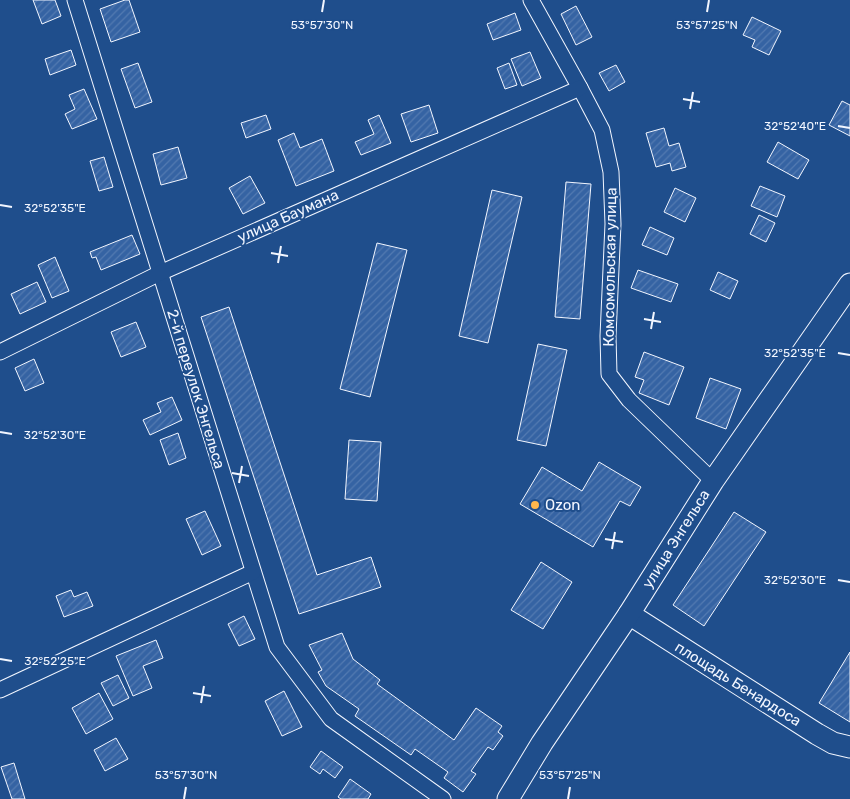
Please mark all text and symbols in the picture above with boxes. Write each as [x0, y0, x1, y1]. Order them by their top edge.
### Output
text: 53°57'30"N [291, 18, 353, 32]
text: 53°57'25"N [676, 18, 738, 32]
text: 32°52'40"E [764, 119, 826, 133]
street label: улица Баумана [235, 186, 341, 246]
street label: Комсомольская улица [600, 187, 620, 347]
text: 32°52'35"E [24, 201, 86, 215]
street label: 2-й переулок Энгельса [163, 307, 229, 471]
text: 32°52'35"E [764, 346, 826, 360]
text: 32°52'30"E [24, 428, 86, 442]
street label: улица Энгельса [638, 486, 714, 592]
place label: Ozon [545, 496, 580, 514]
marker: Ozon [529, 499, 541, 511]
text: 32°52'30"E [764, 573, 826, 587]
street label: площадь Бенардоса [672, 638, 804, 730]
text: 32°52'25"E [24, 654, 86, 668]
text: 53°57'30"N [155, 768, 217, 782]
text: 53°57'25"N [539, 768, 601, 782]

